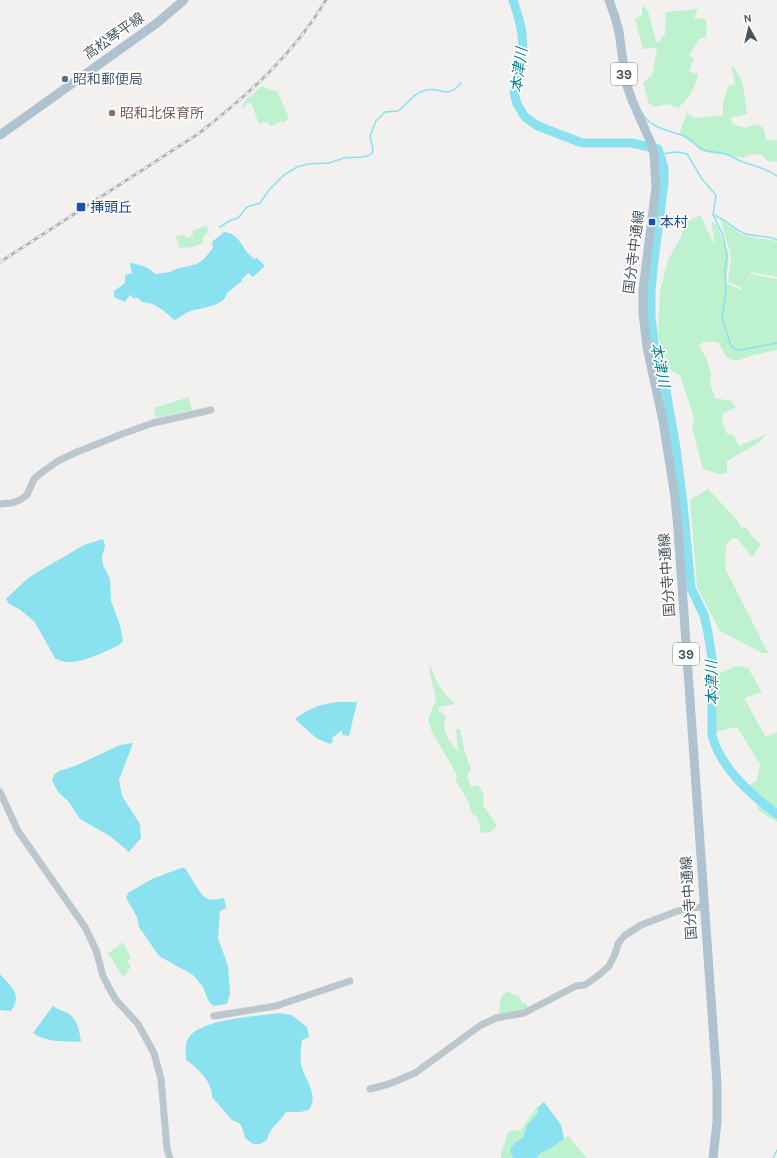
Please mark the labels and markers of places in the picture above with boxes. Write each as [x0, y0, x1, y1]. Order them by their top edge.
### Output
place label: 昭和郵便局 [73, 71, 143, 88]
marker: 昭和郵便局 [60, 74, 70, 84]
place label: 昭和北保育所 [120, 105, 204, 122]
marker: 昭和北保育所 [107, 108, 117, 118]
place label: 挿頭丘 [90, 199, 132, 216]
marker: 挿頭丘 [75, 201, 87, 213]
place label: 本村 [660, 214, 688, 231]
marker: 本村 [647, 217, 657, 227]

